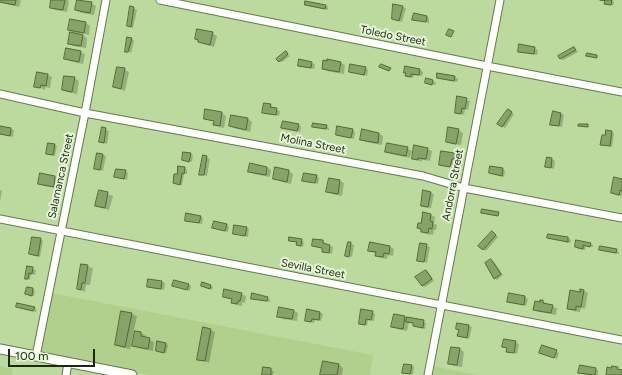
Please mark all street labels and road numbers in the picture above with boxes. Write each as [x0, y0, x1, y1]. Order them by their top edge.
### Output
street label: Toledo Street [359, 23, 427, 49]
street label: Molina Street [279, 131, 347, 157]
street label: Salamanca Street [46, 132, 76, 220]
street label: Andorra Street [440, 148, 466, 222]
street label: Sevilla Street [280, 256, 346, 282]

